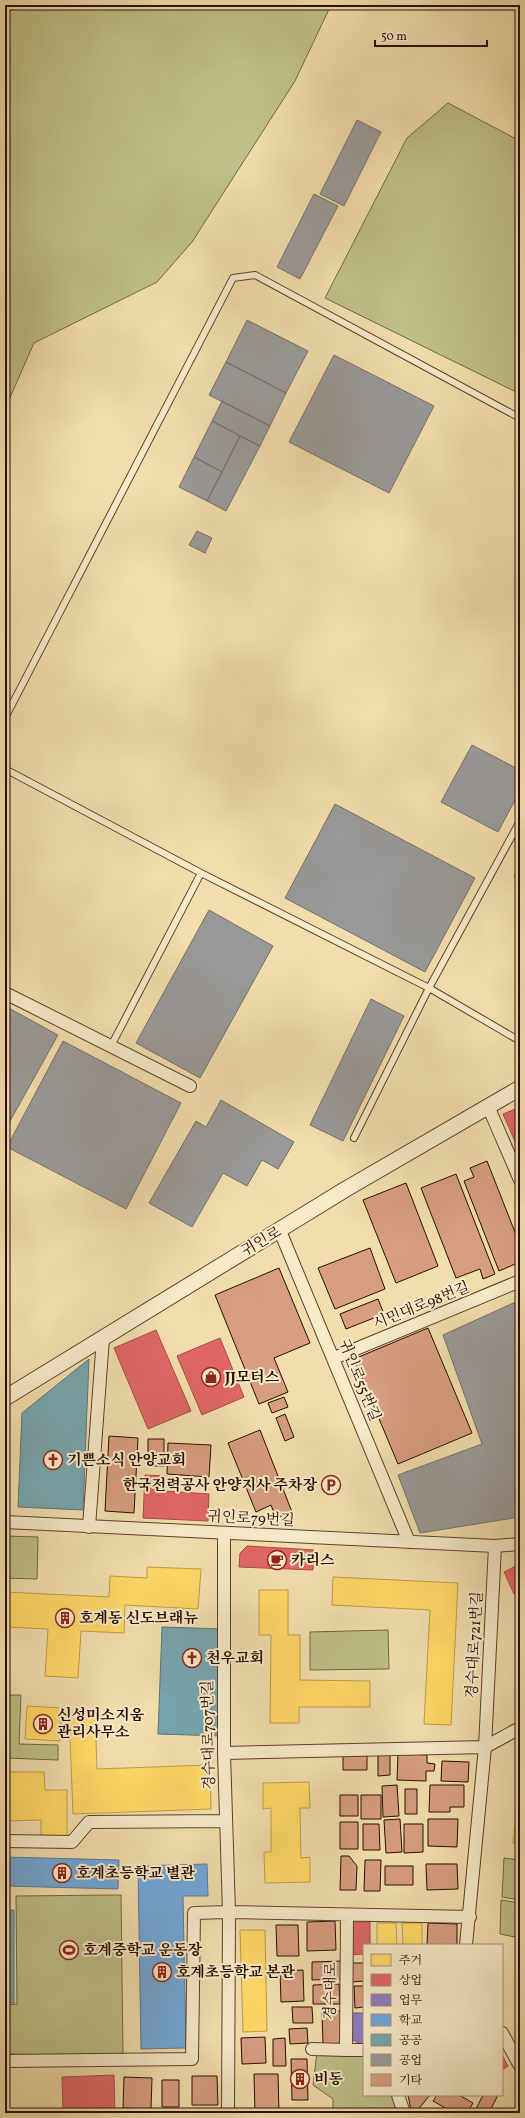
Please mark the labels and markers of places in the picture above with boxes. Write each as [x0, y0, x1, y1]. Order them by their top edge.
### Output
shop icon: JJ모터스 [200, 1366, 222, 1388]
place label: JJ모터스 [224, 1368, 280, 1389]
church icon: 기쁜소식 안양교회 [42, 1449, 64, 1471]
place label: 기쁜소식 안양교회 [67, 1451, 186, 1472]
parking icon: 한국전력공사 안양지사 주차장 [320, 1474, 342, 1496]
place label: 한국전력공사 안양지사 주차장 [123, 1476, 318, 1497]
cafe icon: 카리스 [266, 1549, 288, 1571]
place label: 카리스 [291, 1551, 335, 1572]
building icon: 호계동 신도브래뉴 [54, 1607, 76, 1629]
place label: 호계동 신도브래뉴 [79, 1609, 198, 1630]
church icon: 천우교회 [181, 1647, 203, 1669]
place label: 천우교회 [206, 1649, 264, 1670]
place label: 신성미소지움 관리사무소 [57, 1706, 144, 1744]
building icon: 신성미소지움 관리사무소 [32, 1713, 54, 1735]
building icon: 호계초등학교 별관 [51, 1862, 73, 1884]
place label: 호계초등학교 별관 [76, 1864, 195, 1885]
sports icon: 호계중학교 운동장 [58, 1939, 80, 1961]
place label: 호계중학교 운동장 [83, 1941, 202, 1962]
building icon: 호계초등학교 본관 [151, 1961, 173, 1983]
place label: 호계초등학교 본관 [176, 1963, 295, 1984]
building icon: 비동 [289, 2068, 311, 2090]
place label: 비동 [314, 2070, 343, 2091]

